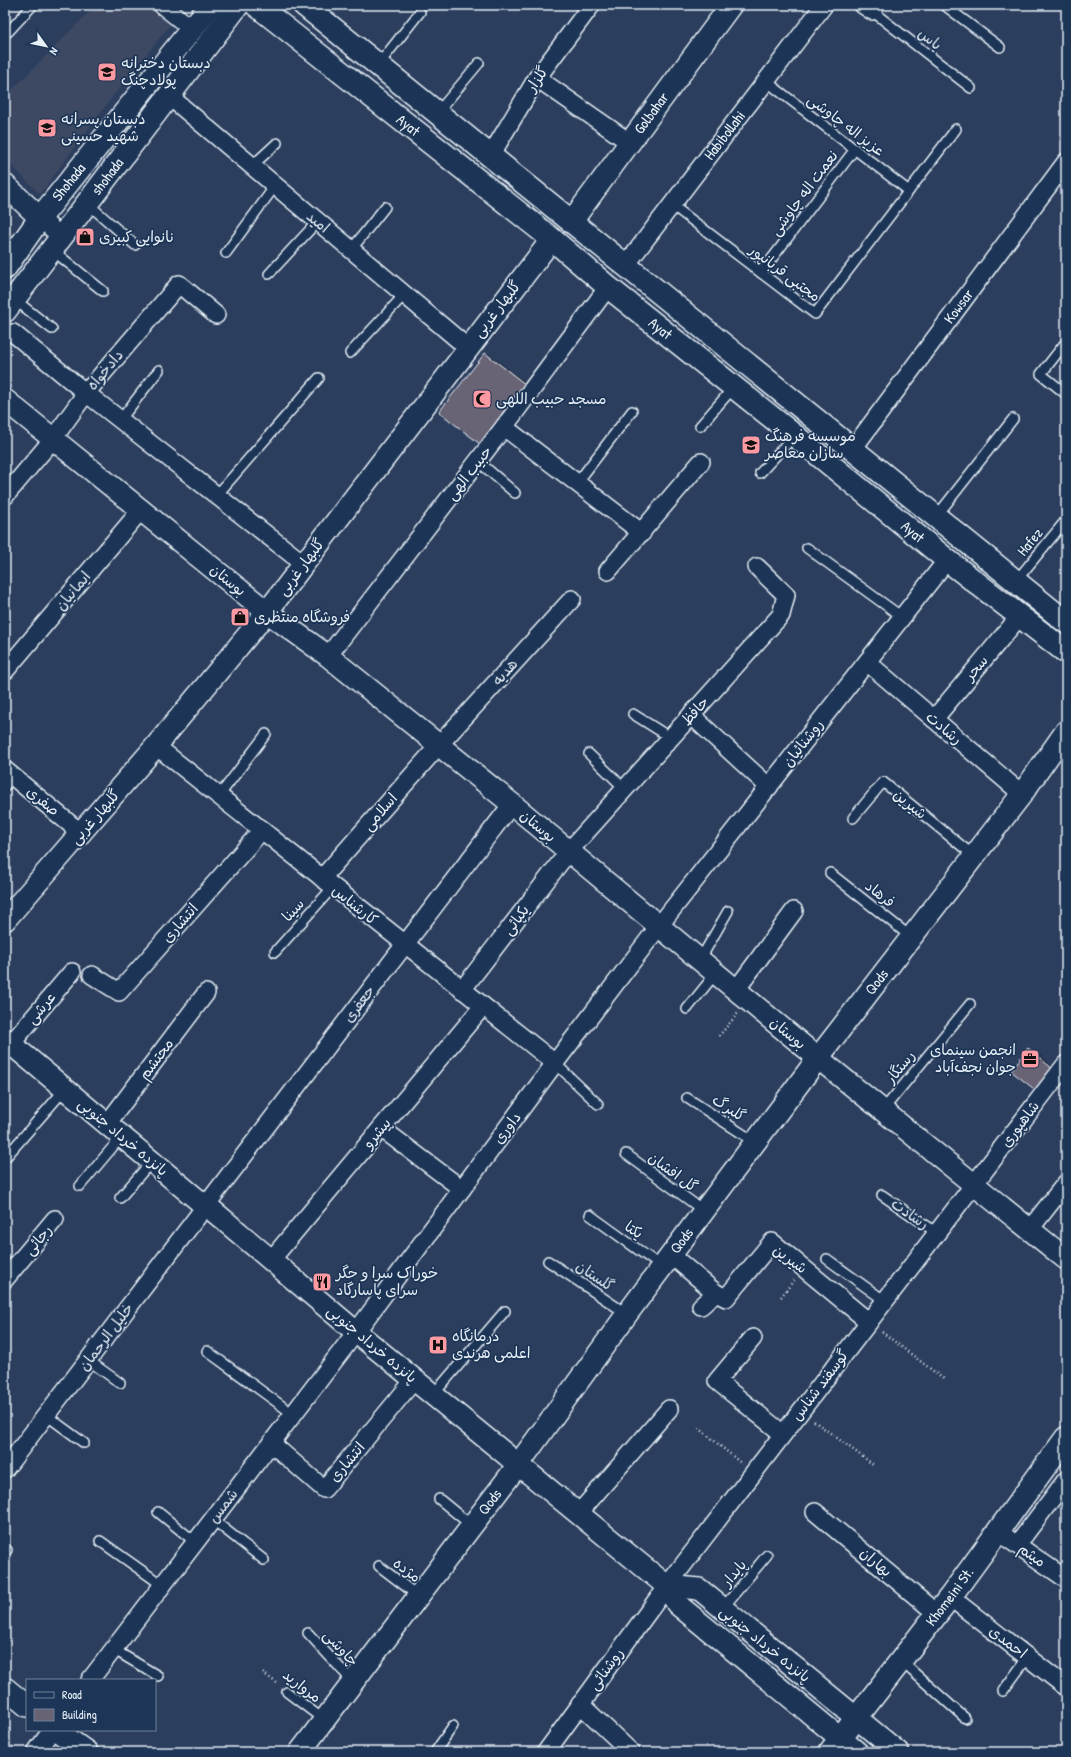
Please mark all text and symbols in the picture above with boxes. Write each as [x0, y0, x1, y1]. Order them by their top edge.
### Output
street label: یاس [914, 23, 947, 55]
north arrow [26, 26, 66, 66]
text: N [47, 45, 62, 58]
place label: دبستان دخترانه پولادچنگ [121, 52, 211, 90]
school or university icon: دبستان دخترانه پولادچنگ [96, 61, 118, 83]
street label: گلزار [520, 62, 553, 97]
street label: Golbahar [629, 87, 674, 138]
street label: عزیز اله چاوشی [803, 89, 889, 161]
street label: Habibollahi [699, 106, 750, 164]
place label: دبستان پسرانه شهید حسینی [61, 108, 145, 146]
street label: Ayat [392, 109, 425, 141]
school or university icon: دبستان پسرانه شهید حسینی [36, 117, 58, 139]
street label: نعمت اله چاوشی [765, 146, 843, 240]
street label: shohada [86, 153, 128, 199]
street label: Shohada [47, 158, 90, 205]
street label: امید [302, 206, 334, 238]
shop icon: نانوایی کبیری [74, 226, 96, 248]
place label: نانوایی کبیری [99, 226, 175, 247]
street label: مجتبی قربانپور [745, 238, 825, 306]
street label: گلبهار غربی [468, 276, 526, 342]
street label: Kowsar [939, 284, 978, 328]
street label: Ayat [644, 312, 678, 345]
street label: دادخواه [82, 345, 128, 394]
mosque icon: مسجد حبیب اللهی [471, 388, 493, 410]
place label: مسجد حبیب اللهی [496, 388, 607, 409]
place label: موسسه فرهنگ سازان معاصر [763, 425, 856, 463]
school or university icon: موسسه فرهنگ سازان معاصر [740, 434, 762, 456]
street label: حبیب الهی [441, 441, 497, 504]
street label: Ayat [897, 516, 930, 548]
street label: Hafez [1012, 523, 1048, 560]
street label: گلبهار غربی [272, 534, 329, 600]
street label: بوستان [206, 559, 251, 601]
street label: ایمانیان [50, 567, 95, 615]
shop icon: فروشگاه منتظری [229, 606, 251, 628]
place label: فروشگاه منتظری [254, 606, 350, 627]
street label: سحر [957, 650, 993, 687]
street label: هدیه [487, 654, 522, 690]
street label: حافظ [676, 691, 713, 730]
street label: رشادت [922, 706, 967, 749]
street label: روشنائیان [777, 714, 828, 771]
street label: صفری [22, 781, 64, 820]
street label: گلبهار غربی [65, 784, 125, 849]
street label: شیرین [889, 784, 932, 824]
street label: اسلامی [357, 788, 402, 835]
street label: بوستان [516, 804, 561, 847]
street label: فرهاد [861, 875, 900, 912]
street label: کارشناس [328, 880, 383, 930]
street label: سینا [277, 893, 309, 926]
street label: انتشاری [157, 898, 203, 947]
street label: یکپائی [497, 900, 534, 939]
street label: Qods [860, 964, 893, 999]
street label: جعفری [338, 981, 380, 1027]
street label: عرشی [21, 987, 60, 1028]
street label: بوستان [766, 1011, 811, 1054]
street label: محتشم [133, 1034, 180, 1085]
place label: انجمن سینمای جوان نجف‌آباد [930, 1039, 1016, 1077]
street label: رستگار [879, 1045, 920, 1089]
office icon: انجمن سینمای جوان نجف‌آباد [1019, 1048, 1041, 1070]
street label: گلبرگ [708, 1089, 750, 1126]
street label: پانزده خرداد جنوبی [74, 1093, 173, 1181]
street label: شاهپوری [995, 1096, 1044, 1151]
street label: داوری [488, 1107, 526, 1148]
street label: پیشرو [357, 1113, 396, 1153]
street label: گل افشان [644, 1146, 702, 1197]
street label: رشادت [887, 1193, 933, 1234]
street label: یکتا [621, 1216, 648, 1243]
street label: رجائی [19, 1220, 57, 1259]
street label: Qods [665, 1223, 698, 1258]
street label: شیرین [769, 1239, 812, 1278]
street label: گلستان [572, 1255, 619, 1296]
place label: خوراک سرا و جگر سرای پاسارگاد [334, 1262, 438, 1300]
restaurant icon: خوراک سرا و جگر سرای پاسارگاد [311, 1271, 333, 1293]
street label: خلیل الرحمان [73, 1298, 138, 1375]
street label: پانزده خرداد جنوبی [323, 1300, 422, 1388]
place label: درمانگاه اعلمی هرندی [452, 1325, 530, 1363]
hospital icon: درمانگاه اعلمی هرندی [427, 1334, 449, 1356]
street label: گوسفند شناس [786, 1345, 853, 1425]
street label: انتشاری [324, 1437, 369, 1486]
street label: شمس [203, 1484, 242, 1527]
street label: Qods [473, 1484, 506, 1519]
street label: میثم [1013, 1538, 1050, 1573]
street label: بهاران [856, 1542, 897, 1581]
street label: مژده [389, 1552, 426, 1587]
street label: پایدار [715, 1555, 751, 1592]
street label: Khomeini St. [920, 1563, 978, 1630]
street label: پانزده خرداد جنوبی [715, 1600, 815, 1687]
street label: احمدی [985, 1620, 1032, 1663]
street label: چاوشی [319, 1625, 364, 1671]
street label: روشنائی [583, 1643, 628, 1694]
street label: مروارید [279, 1664, 326, 1707]
legend [26, 1679, 156, 1731]
text: Road [62, 1686, 82, 1703]
text: Building [62, 1706, 97, 1723]

